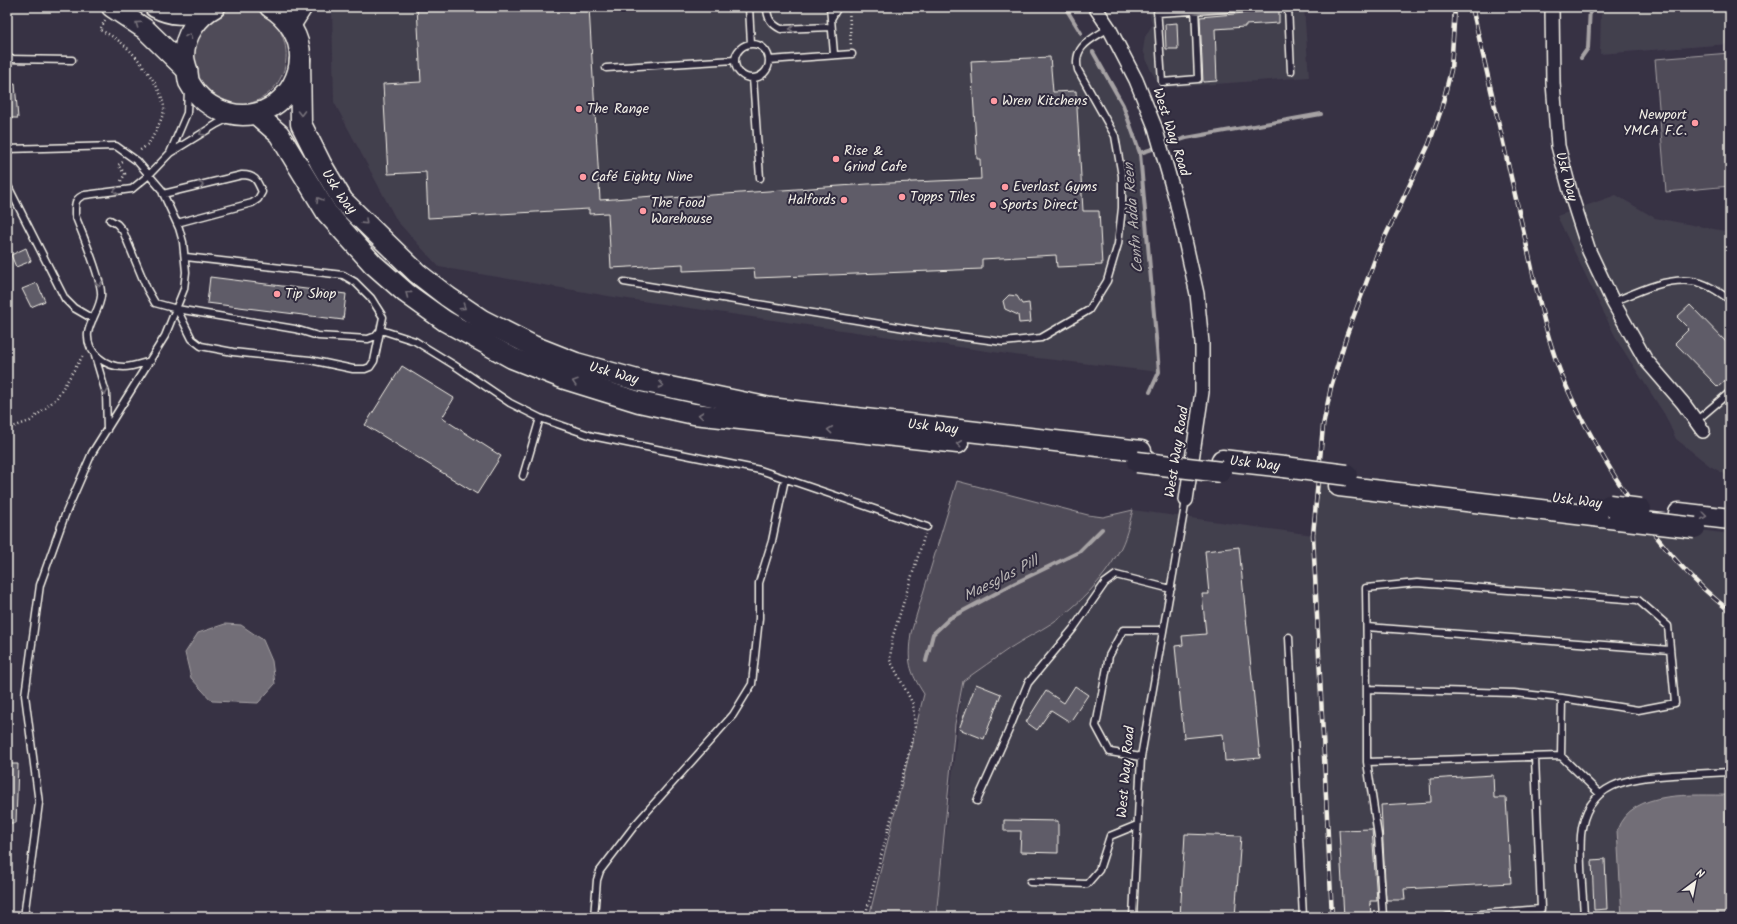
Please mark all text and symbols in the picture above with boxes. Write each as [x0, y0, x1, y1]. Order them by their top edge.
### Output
one-way arrow [135, 21, 142, 29]
one-way arrow [789, 24, 795, 33]
one-way arrow [185, 33, 193, 40]
street label: West Way Road [1146, 85, 1196, 180]
place label: Wren Kitchens [1002, 90, 1087, 112]
marker: Wren Kitchens [989, 96, 999, 106]
place label: The Range [587, 98, 650, 120]
marker: The Range [574, 104, 584, 114]
place label: Newport YMCA F.C. [1623, 104, 1688, 142]
one-way arrow [297, 110, 305, 116]
marker: Newport YMCA F.C. [1690, 118, 1700, 128]
one-way arrow [199, 128, 206, 136]
place label: Rise & Grind Cafe [844, 140, 908, 178]
street label: Usk Way [1549, 149, 1584, 204]
marker: Rise & Grind Cafe [831, 154, 841, 164]
water label: Cenfn Adda Reen [1117, 161, 1151, 274]
street label: Usk Way [316, 165, 362, 220]
place label: Café Eighty Nine [591, 166, 694, 188]
marker: Café Eighty Nine [578, 172, 588, 182]
place label: Everlast Gyms [1013, 176, 1097, 198]
one-way arrow [198, 181, 204, 189]
marker: Everlast Gyms [1000, 182, 1010, 192]
one-way arrow [113, 186, 119, 195]
place label: Topps Tiles [910, 186, 975, 208]
place label: Halfords [787, 189, 836, 211]
place label: The Food Warehouse [651, 192, 713, 230]
marker: Topps Tiles [897, 192, 907, 202]
place label: Sports Direct [1001, 194, 1079, 216]
marker: Halfords [839, 195, 849, 205]
one-way arrow [316, 197, 324, 204]
marker: Sports Direct [988, 200, 998, 210]
marker: The Food Warehouse [638, 206, 648, 216]
one-way arrow [360, 217, 368, 225]
one-way arrow [95, 280, 103, 287]
place label: Tip Shop [285, 283, 336, 305]
marker: Tip Shop [272, 289, 282, 299]
one-way arrow [405, 292, 412, 299]
one-way arrow [459, 302, 466, 310]
street label: Usk Way [586, 356, 642, 391]
one-way arrow [572, 379, 579, 387]
one-way arrow [658, 381, 664, 389]
one-way arrow [100, 389, 109, 396]
street label: West Way Road [1159, 404, 1195, 499]
one-way arrow [698, 411, 704, 420]
street label: Usk Way [906, 413, 960, 441]
one-way arrow [827, 426, 833, 435]
one-way arrow [956, 439, 963, 448]
street label: Usk Way [1228, 450, 1282, 478]
street label: Usk Way [1551, 487, 1604, 515]
one-way arrow [1701, 511, 1708, 520]
water label: Maesglas Pill [959, 548, 1046, 608]
street label: West Way Road [1111, 724, 1141, 819]
north arrow [1675, 862, 1715, 902]
text: N [1692, 865, 1708, 884]

